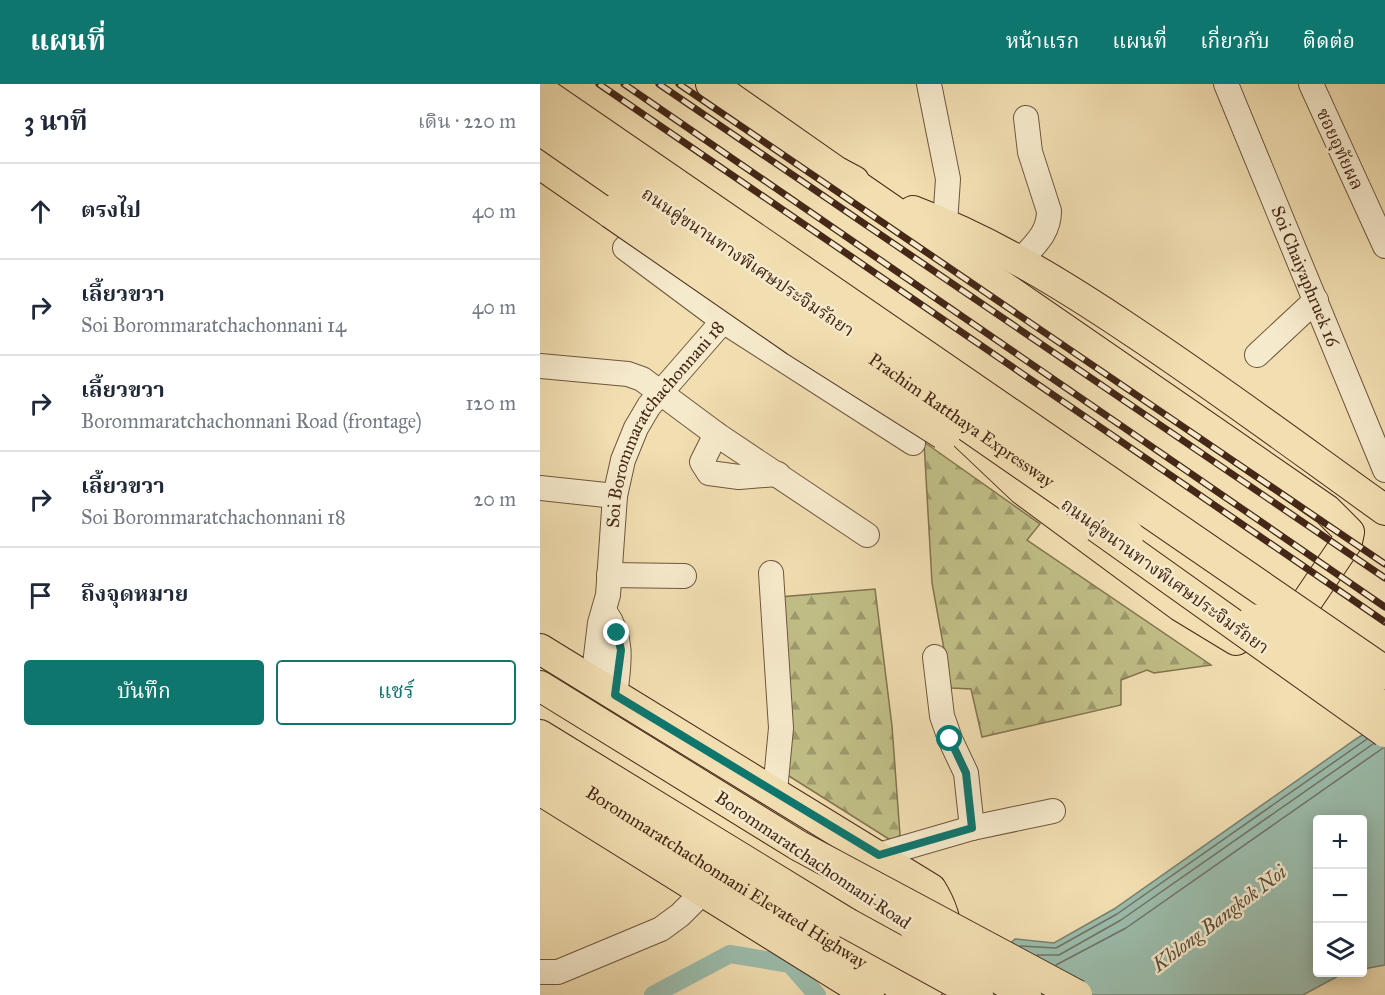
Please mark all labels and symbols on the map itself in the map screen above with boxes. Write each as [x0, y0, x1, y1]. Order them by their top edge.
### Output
street label: ซอยอุทัยผล [1311, 105, 1369, 194]
street label: ถนนคู่ขนานทางพิเศษประจิมรัถยา [638, 183, 858, 341]
street label: Soi Chaiyaphruek 16 [1266, 203, 1344, 351]
street label: Soi Borommaratchachonnani 18 [602, 316, 729, 529]
street label: Prachim Ratthaya Expressway [864, 348, 1059, 493]
street label: ถนนคู่ขนานทางพิเศษประจิมรัถยา [1057, 493, 1273, 659]
route end [603, 619, 629, 645]
route start [936, 725, 962, 751]
street label: Borommaratchachonnani Elevated Highway [582, 781, 872, 974]
street label: Borommaratchachonnani Road [711, 786, 915, 934]
water label: Khlong Bangkok Noi [1146, 859, 1291, 977]

